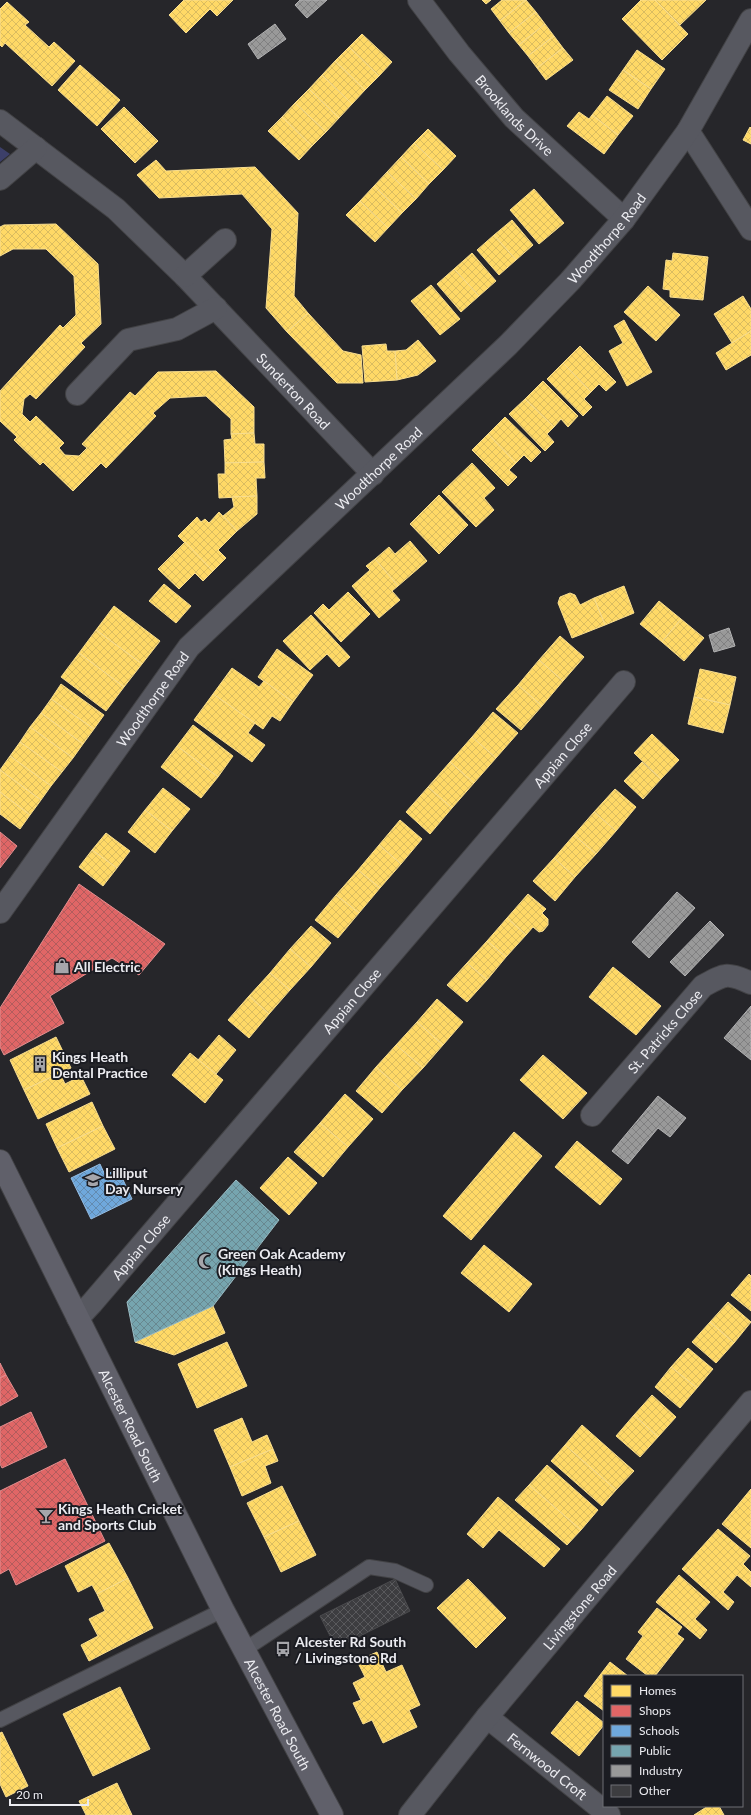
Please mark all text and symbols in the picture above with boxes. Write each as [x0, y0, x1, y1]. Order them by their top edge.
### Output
street label: Brooklands Drive [472, 71, 558, 159]
street label: Woodthorpe Road [563, 189, 649, 287]
street label: Sunderton Road [254, 349, 334, 432]
street label: Woodthorpe Road [331, 423, 425, 513]
street label: Woodthorpe Road [112, 648, 192, 750]
street label: Appian Close [529, 718, 595, 791]
shop icon: All Electric [53, 957, 71, 975]
place label: All Electric [73, 958, 141, 975]
street label: Appian Close [318, 964, 384, 1037]
street label: St. Patricks Close [624, 985, 705, 1076]
place label: Kings Heath Dental Practice [52, 1048, 148, 1081]
building icon: Kings Heath Dental Practice [31, 1055, 49, 1073]
place label: Lilliput Day Nursery [105, 1164, 183, 1197]
school or university icon: Lilliput Day Nursery [84, 1171, 102, 1189]
street label: Appian Close [108, 1210, 173, 1283]
place label: Green Oak Academy (Kings Heath) [218, 1245, 346, 1278]
mosque icon: Green Oak Academy (Kings Heath) [197, 1252, 215, 1270]
street label: Alcester Road South [96, 1366, 167, 1485]
place label: Kings Heath Cricket and Sports Club [58, 1500, 183, 1533]
bar icon: Kings Heath Cricket and Sports Club [37, 1507, 55, 1525]
street label: Livingstone Road [539, 1561, 619, 1653]
place label: Alcester Rd South / Livingstone Rd [294, 1633, 406, 1666]
bus stop icon: Alcester Rd South / Livingstone Rd [274, 1640, 292, 1658]
street label: Alcester Road South [242, 1655, 315, 1773]
legend [603, 1675, 743, 1807]
text: Homes [639, 1683, 676, 1698]
text: Shops [639, 1703, 671, 1718]
text: Schools [639, 1723, 680, 1738]
street label: Fernwood Croft [505, 1729, 591, 1803]
text: Public [639, 1743, 671, 1758]
text: Industry [639, 1763, 683, 1778]
scale bar [10, 1781, 88, 1807]
text: Other [639, 1783, 671, 1798]
text: 20 m [16, 1787, 43, 1802]

